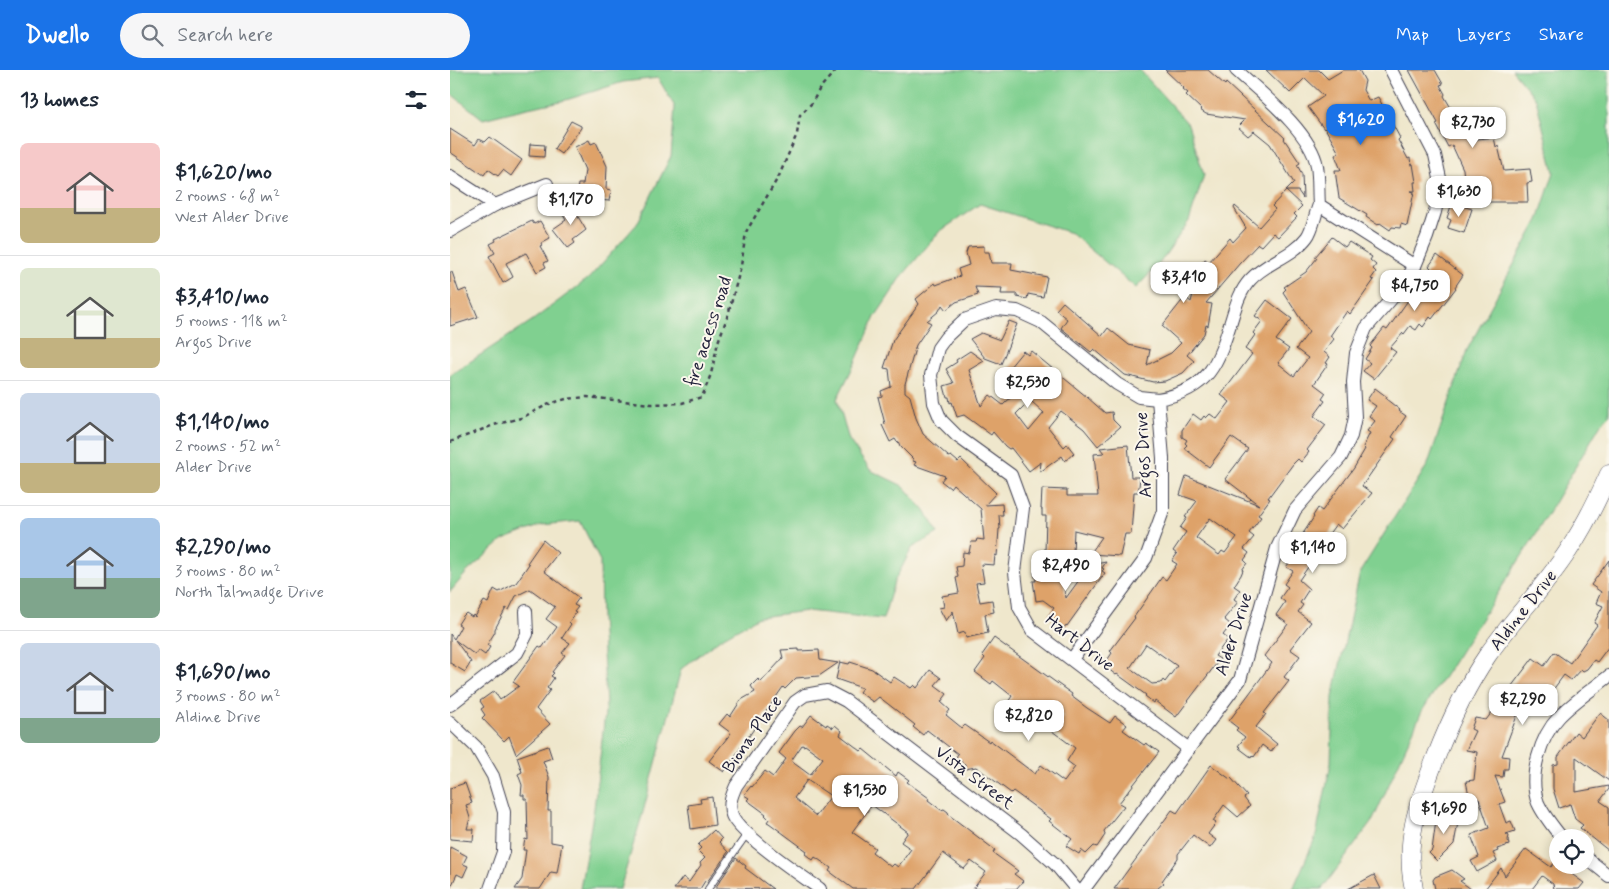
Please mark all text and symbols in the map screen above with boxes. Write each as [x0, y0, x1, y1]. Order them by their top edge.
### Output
search box [120, 13, 470, 58]
text: Dwello [25, 20, 90, 51]
icon: search [138, 21, 166, 49]
text: Search here [178, 23, 273, 48]
text: Map [1396, 23, 1429, 47]
text: Layers [1457, 23, 1511, 47]
text: Share [1539, 23, 1584, 47]
text: 13 homes [20, 86, 99, 114]
icon: filters [402, 86, 430, 114]
pin: $1,620 [1320, 104, 1402, 146]
pin: $2,730 [1432, 106, 1514, 149]
text: $1,620 [1337, 109, 1385, 130]
text: $2,730 [1451, 112, 1495, 133]
text: $1,620/mo [175, 158, 272, 186]
icon: home [60, 163, 120, 223]
pin: $1,630 [1418, 176, 1500, 218]
text: $1,630 [1437, 181, 1481, 202]
pin: $1,170 [530, 184, 612, 226]
text: 2 rooms · 68 m² [175, 186, 280, 207]
text: $1,170 [549, 189, 593, 210]
text: West Alder Drive [175, 207, 289, 228]
pin: $3,410 [1143, 262, 1225, 304]
text: $3,410 [1162, 267, 1207, 288]
pin: $4,750 [1374, 270, 1456, 312]
street label: fire access road [680, 274, 738, 389]
text: $4,750 [1391, 275, 1439, 296]
text: $3,410/mo [175, 283, 269, 311]
icon: home [60, 288, 120, 348]
text: 5 rooms · 118 m² [175, 311, 288, 332]
text: Argos Drive [175, 332, 252, 353]
pin: $2,530 [987, 366, 1069, 409]
text: $2,530 [1006, 372, 1050, 393]
text: $1,140/mo [175, 408, 269, 436]
street label: Argos Drive [1130, 411, 1160, 499]
icon: home [60, 413, 120, 473]
text: 2 rooms · 52 m² [175, 436, 281, 457]
text: Alder Drive [175, 457, 252, 478]
pin: $1,140 [1272, 532, 1354, 574]
text: $2,290/mo [175, 533, 271, 561]
text: $1,140 [1290, 537, 1336, 558]
icon: home [60, 538, 120, 598]
pin: $2,490 [1025, 550, 1107, 592]
text: $2,490 [1042, 555, 1090, 576]
text: 3 rooms · 80 m² [175, 561, 281, 582]
street label: Aldine Drive [1485, 565, 1563, 656]
text: North Talmadge Drive [175, 582, 324, 603]
street label: Alder Drive [1209, 590, 1259, 679]
street label: Hart Drive [1040, 608, 1119, 677]
text: $1,690/mo [175, 658, 271, 686]
icon: home [60, 663, 120, 723]
pin: $2,290 [1482, 684, 1564, 726]
text: 3 rooms · 80 m² [175, 686, 281, 707]
text: $2,290 [1500, 689, 1546, 710]
street label: Biona Place [717, 691, 788, 778]
pin: $2,820 [988, 700, 1070, 742]
text: $2,820 [1005, 705, 1053, 726]
text: Aldine Drive [175, 707, 261, 728]
street label: Vista Street [930, 740, 1019, 816]
pin: $1,530 [824, 774, 906, 817]
text: $1,530 [843, 780, 887, 801]
pin: $1,690 [1403, 792, 1485, 835]
text: $1,690 [1421, 798, 1467, 819]
map controls [1549, 829, 1594, 874]
button: locate [1549, 829, 1594, 874]

